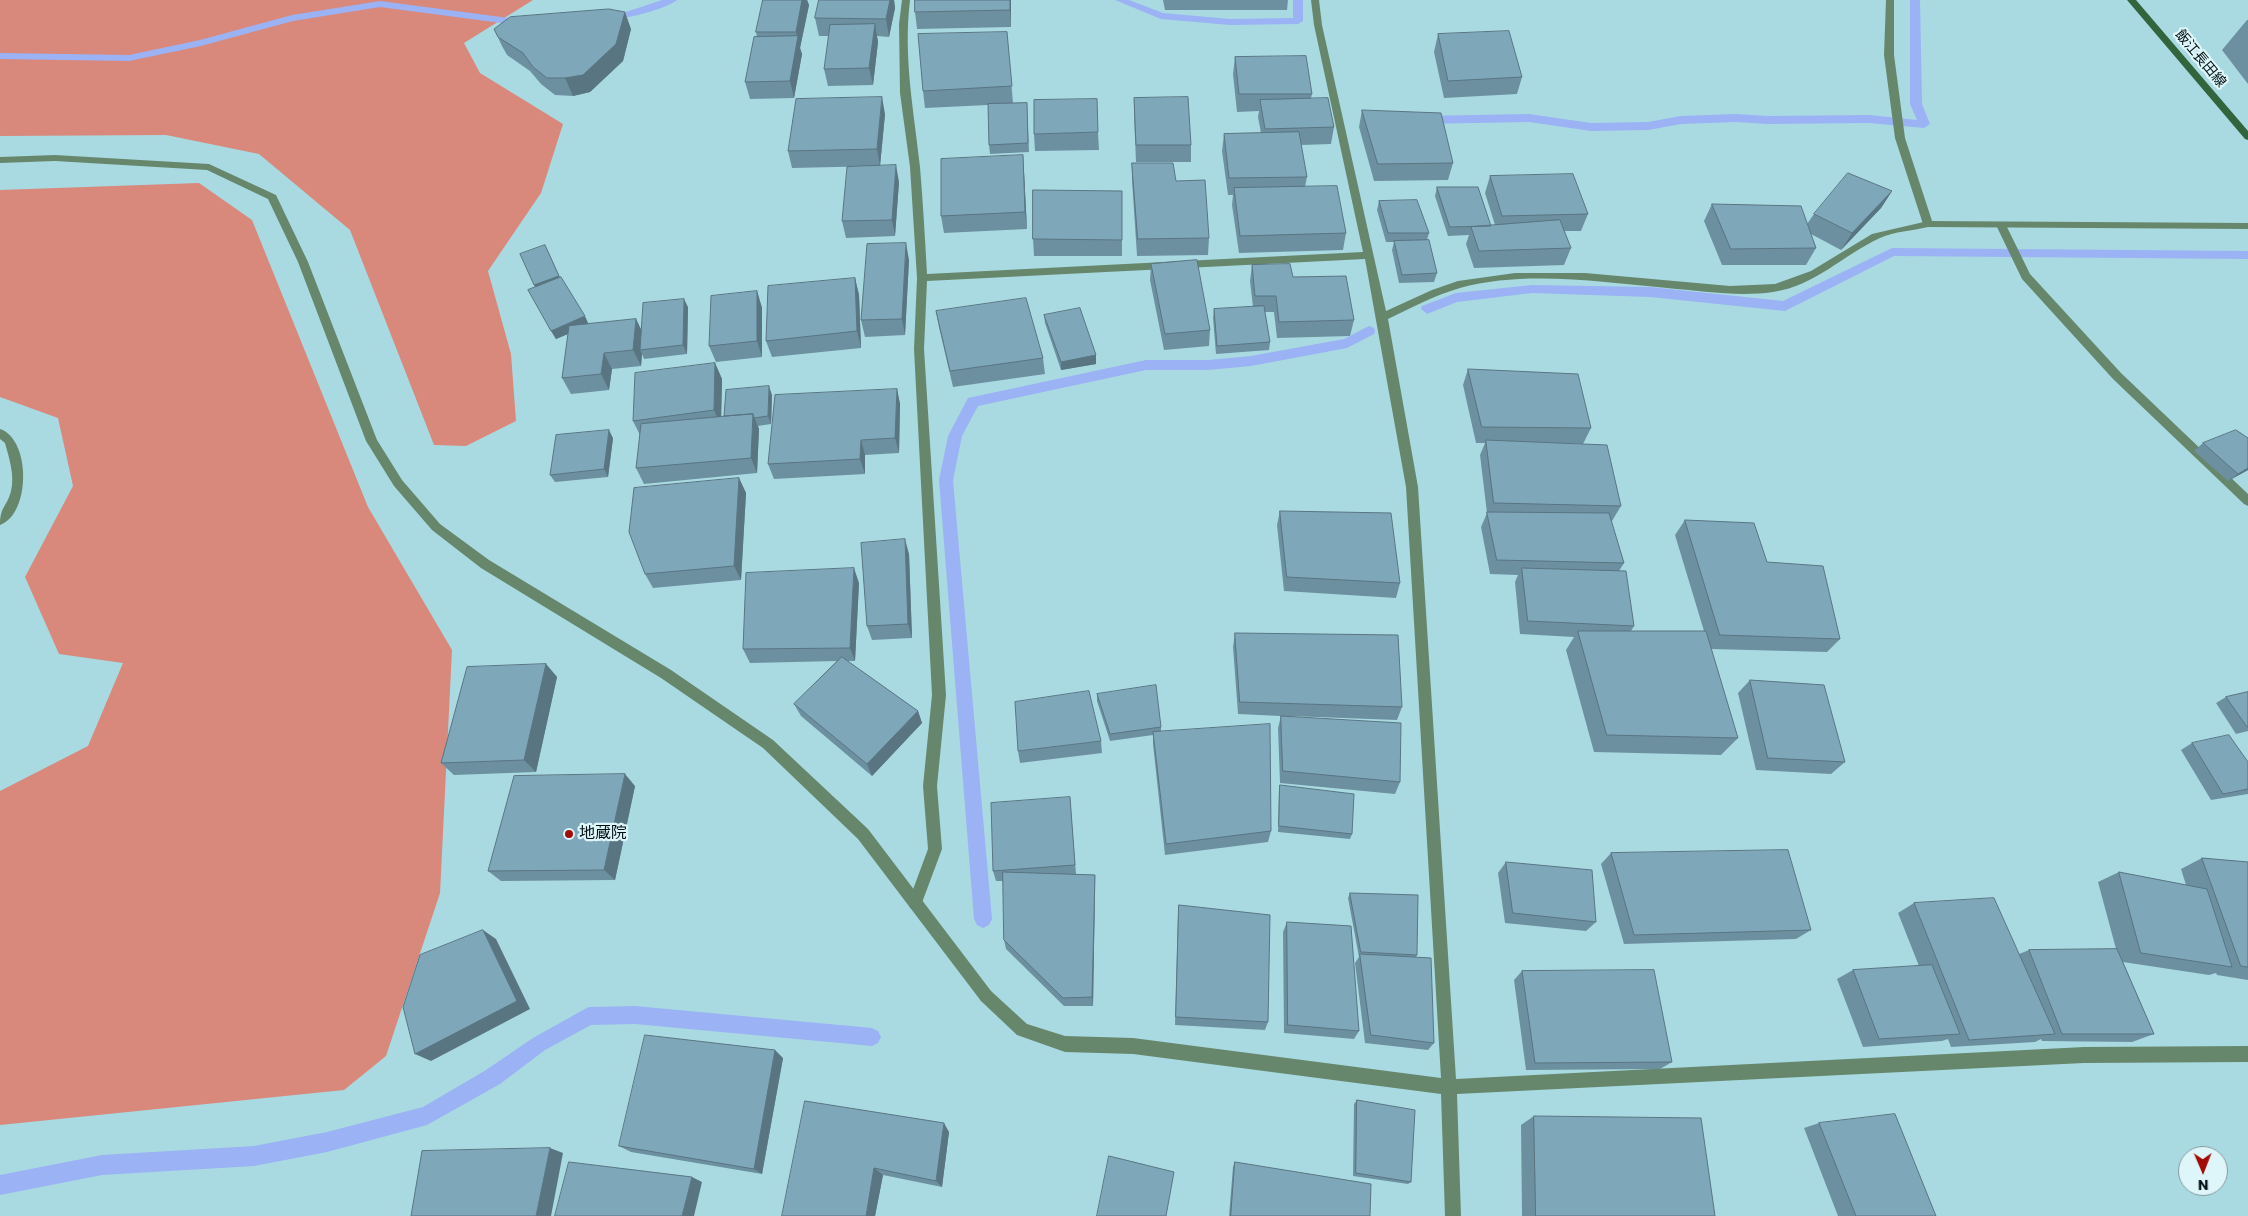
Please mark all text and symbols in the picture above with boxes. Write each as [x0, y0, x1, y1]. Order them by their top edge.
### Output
street label: 飯江長田線 [2171, 27, 2229, 91]
place label: 地蔵院 [579, 824, 627, 844]
marker: 地蔵院 [563, 828, 575, 840]
north arrow [2178, 1146, 2228, 1196]
text: N [2198, 1175, 2209, 1195]

